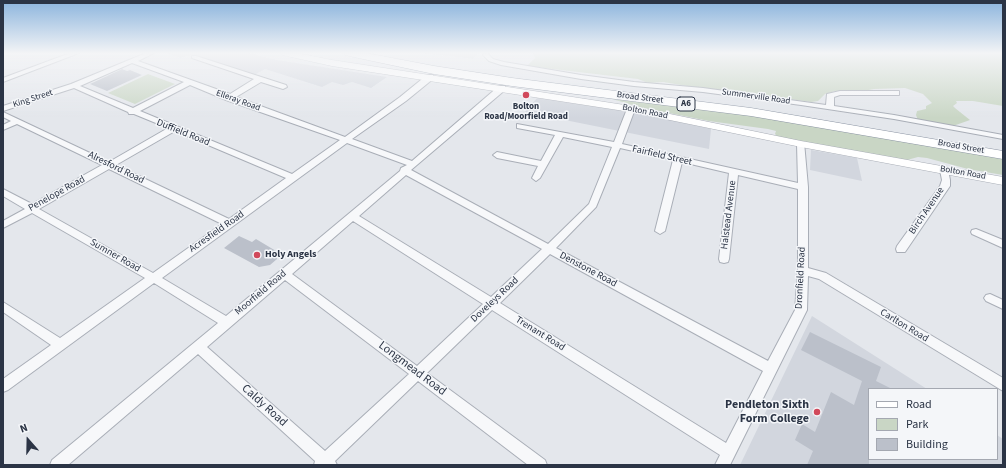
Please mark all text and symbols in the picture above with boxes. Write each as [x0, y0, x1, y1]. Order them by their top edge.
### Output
street label: King Street [12, 87, 54, 111]
street label: Summerville Road [721, 87, 791, 107]
street label: Elleray Road [214, 88, 262, 114]
marker: Bolton Road/Moorfield Road [521, 90, 531, 100]
street label: Broad Street [616, 90, 664, 106]
road number: A6 [677, 97, 695, 111]
place label: Bolton Road/Moorfield Road [484, 102, 568, 123]
street label: Bolton Road [621, 102, 669, 122]
street label: Duffield Road [155, 117, 211, 149]
street label: Broad Street [937, 138, 985, 156]
street label: Fairfield Street [631, 143, 693, 169]
street label: Alresford Road [86, 149, 146, 187]
street label: Bolton Road [939, 164, 987, 182]
street label: Penelope Road [27, 174, 87, 214]
street label: Halstead Avenue [719, 180, 739, 250]
street label: Birch Avenue [907, 185, 947, 237]
street label: Acresfield Road [187, 209, 247, 255]
street label: Sumner Road [88, 237, 142, 275]
street label: Dronfield Road [793, 247, 809, 309]
place label: Holy Angels [265, 249, 316, 261]
marker: Holy Angels [252, 250, 262, 260]
street label: Denstone Road [557, 250, 619, 290]
street label: Moorfield Road [233, 268, 289, 318]
street label: Doveleys Road [469, 275, 521, 325]
street label: Carlton Road [878, 307, 930, 345]
street label: Trenant Road [513, 314, 567, 354]
street label: Longmead Road [375, 339, 449, 399]
street label: Caldy Road [238, 382, 290, 430]
legend [868, 388, 998, 460]
text: Road [906, 396, 932, 413]
place label: Pendleton Sixth Form College [725, 398, 809, 426]
marker: Pendleton Sixth Form College [812, 407, 822, 417]
text: Park [906, 416, 928, 433]
north arrow [8, 420, 48, 460]
text: N [18, 420, 30, 437]
text: Building [906, 436, 948, 453]

